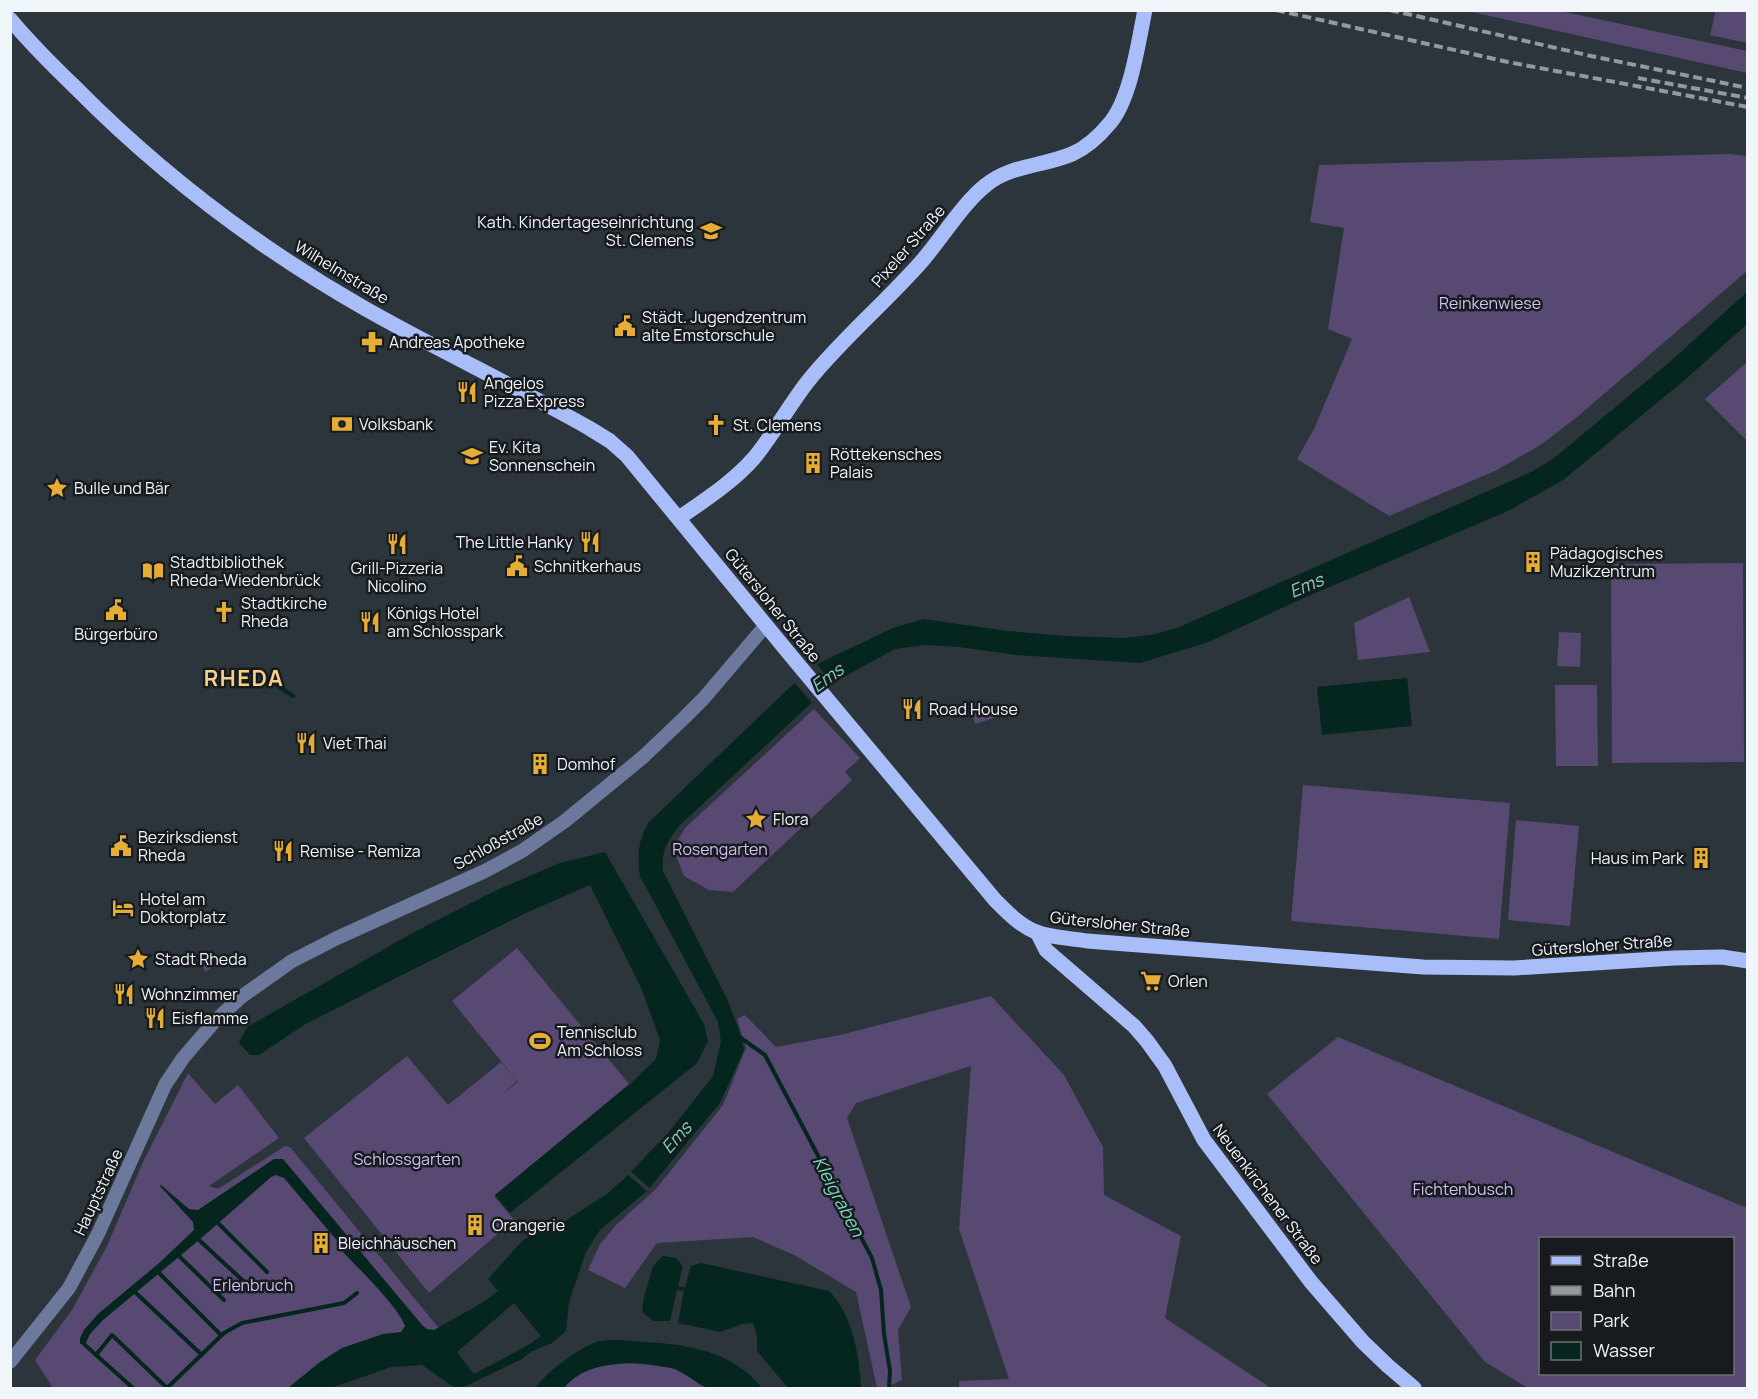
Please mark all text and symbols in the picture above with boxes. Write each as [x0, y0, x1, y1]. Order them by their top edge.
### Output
street label: Pixeler Straße [866, 200, 950, 292]
place label: Kath. Kindertageseinrichtung St. Clemens [477, 211, 694, 251]
school or university icon: Kath. Kindertageseinrichtung St. Clemens [699, 219, 723, 243]
street label: Wilhelmstraße [291, 235, 393, 309]
park label: Reinkenwiese [1439, 292, 1541, 314]
place label: Städt. Jugendzentrum alte Emstorschule [642, 306, 806, 346]
public building icon: Städt. Jugendzentrum alte Emstorschule [613, 314, 637, 338]
pharmacy icon: Andreas Apotheke [360, 330, 384, 354]
place label: Andreas Apotheke [389, 331, 525, 353]
place label: Angelos Pizza Express [484, 372, 585, 412]
restaurant icon: Angelos Pizza Express [455, 380, 479, 404]
bank icon: Volksbank [330, 412, 354, 436]
place label: Volksbank [359, 413, 434, 435]
church icon: St. Clemens [704, 413, 728, 437]
place label: St. Clemens [733, 414, 821, 436]
place label: Ev. Kita Sonnenschein [489, 436, 595, 476]
place label: Röttekensches Palais [830, 443, 942, 483]
school or university icon: Ev. Kita Sonnenschein [460, 444, 484, 468]
building icon: Röttekensches Palais [801, 451, 825, 475]
place icon: Bulle und Bär [45, 476, 69, 500]
place label: Bulle und Bär [74, 477, 170, 499]
restaurant icon: The Little Hanky [578, 530, 602, 554]
place label: The Little Hanky [456, 531, 574, 553]
restaurant icon: Grill-Pizzeria Nicolino [385, 532, 409, 556]
place label: Pädagogisches Muzikzentrum [1550, 542, 1663, 582]
street label: Gütersloher Straße [720, 543, 826, 667]
building icon: Pädagogisches Muzikzentrum [1521, 550, 1545, 574]
place label: Stadtbibliothek Rheda-Wiedenbrück [170, 551, 322, 591]
public building icon: Schnitkerhaus [505, 554, 529, 578]
place label: Schnitkerhaus [534, 555, 641, 577]
place label: Grill-Pizzeria Nicolino [351, 557, 443, 597]
library icon: Stadtbibliothek Rheda-Wiedenbrück [141, 559, 165, 583]
water label: Ems [1285, 567, 1328, 603]
place label: Stadtkirche Rheda [241, 592, 327, 632]
public building icon: Bürgerbüro [104, 598, 128, 622]
church icon: Stadtkirche Rheda [212, 600, 236, 624]
place label: Königs Hotel am Schlosspark [387, 602, 504, 642]
restaurant icon: Königs Hotel am Schlosspark [358, 610, 382, 634]
place label: Bürgerbüro [74, 623, 158, 645]
water label: Ems [806, 656, 849, 697]
district label: RHEDA [204, 663, 284, 693]
restaurant icon: Road House [900, 697, 924, 721]
place label: Road House [929, 698, 1018, 720]
restaurant icon: Viet Thai [294, 731, 318, 755]
place label: Viet Thai [323, 732, 387, 754]
building icon: Domhof [528, 752, 552, 776]
place label: Domhof [557, 753, 616, 775]
street label: Schloßstraße [449, 807, 547, 875]
place icon: Flora [744, 807, 768, 831]
place label: Flora [773, 808, 809, 830]
place label: Bezirksdienst Rheda [138, 826, 238, 866]
public building icon: Bezirksdienst Rheda [109, 834, 133, 858]
park label: Rosengarten [672, 838, 768, 860]
restaurant icon: Remise - Remiza [271, 839, 295, 863]
place label: Remise - Remiza [300, 840, 421, 862]
building icon: Haus im Park [1689, 846, 1713, 870]
place label: Haus im Park [1591, 847, 1685, 869]
place label: Hotel am Doktorplatz [140, 888, 226, 928]
hotel icon: Hotel am Doktorplatz [111, 896, 135, 920]
street label: Gütersloher Straße [1049, 906, 1191, 942]
street label: Gütersloher Straße [1531, 929, 1673, 961]
place icon: Stadt Rheda [126, 947, 150, 971]
place label: Stadt Rheda [155, 948, 247, 970]
supermarket icon: Orlen [1139, 969, 1163, 993]
place label: Orlen [1168, 970, 1208, 992]
restaurant icon: Wohnzimmer [112, 982, 136, 1006]
place label: Wohnzimmer [141, 983, 238, 1005]
restaurant icon: Eisflamme [143, 1006, 167, 1030]
place label: Eisflamme [172, 1007, 249, 1029]
place label: Tennisclub Am Schloss [557, 1021, 642, 1061]
sports icon: Tennisclub Am Schloss [528, 1029, 552, 1053]
water label: Ems [655, 1115, 698, 1158]
street label: Neuenkirchener Straße [1208, 1119, 1328, 1269]
street label: Hauptstraße [68, 1145, 128, 1239]
park label: Schlossgarten [354, 1148, 460, 1170]
water label: Kleigraben [808, 1152, 871, 1242]
park label: Fichtenbusch [1413, 1178, 1513, 1200]
building icon: Orangerie [463, 1213, 487, 1237]
place label: Orangerie [492, 1214, 565, 1236]
building icon: Bleichhäuschen [309, 1231, 333, 1255]
place label: Bleichhäuschen [338, 1232, 456, 1254]
legend [1539, 1237, 1734, 1375]
text: Straße [1593, 1248, 1649, 1272]
park label: Erlenbruch [213, 1274, 293, 1296]
text: Bahn [1593, 1278, 1635, 1302]
text: Park [1593, 1308, 1630, 1332]
text: Wasser [1593, 1338, 1655, 1362]

